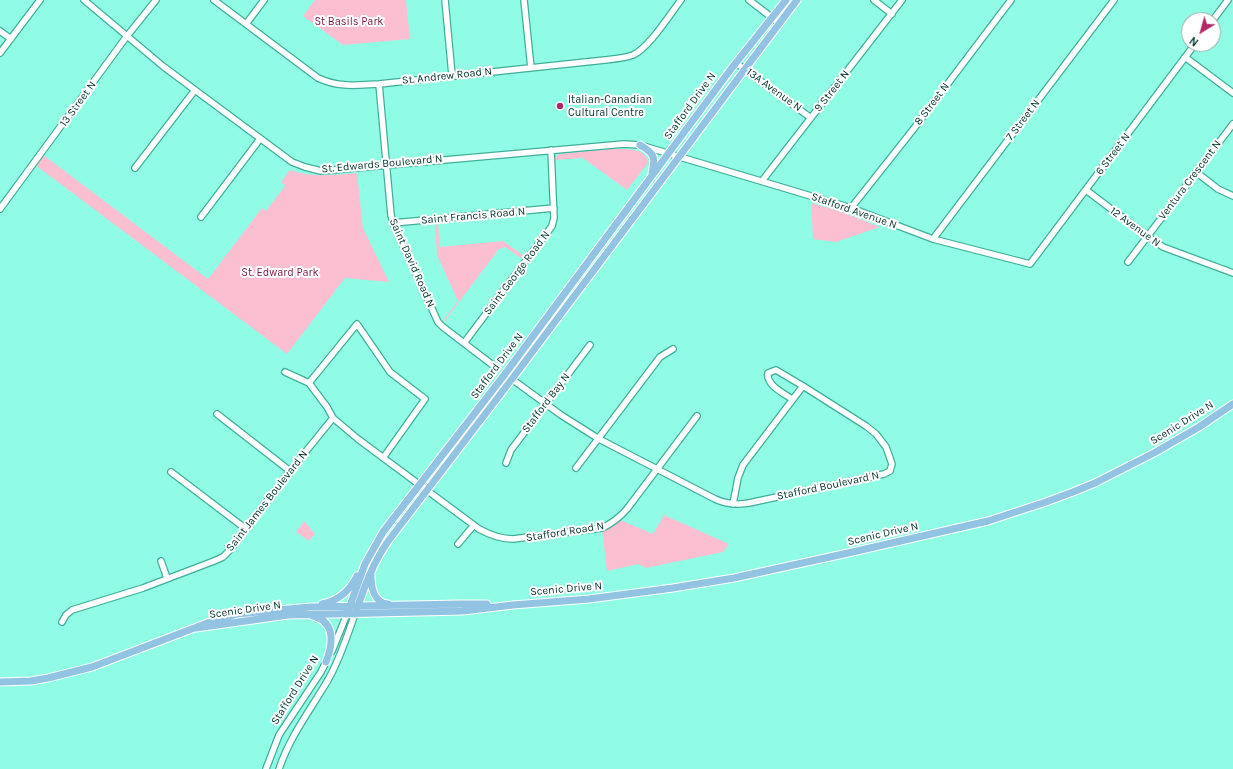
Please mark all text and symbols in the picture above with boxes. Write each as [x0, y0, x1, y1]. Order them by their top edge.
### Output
north arrow [1181, 12, 1221, 52]
park label: St Basils Park [314, 15, 384, 29]
text: N [1187, 34, 1201, 49]
street label: St. Andrew Road N [401, 65, 493, 87]
street label: 13A Avenue N [744, 65, 804, 115]
street label: 9 Street N [812, 68, 852, 114]
street label: Stafford Drive N [661, 70, 719, 142]
street label: 13 Street N [57, 79, 99, 129]
street label: 8 Street N [912, 80, 952, 128]
place label: Italian-Canadian Cultural Centre [568, 93, 652, 119]
street label: 7 Street N [1003, 97, 1043, 143]
marker: Italian-Canadian Cultural Centre [555, 101, 565, 111]
street label: 6 Street N [1093, 130, 1133, 178]
street label: Ventura Crescent N [1156, 138, 1224, 222]
street label: St. Edwards Boulevard N [321, 152, 443, 176]
street label: Stafford Avenue N [809, 190, 899, 232]
street label: 12 Avenue N [1107, 204, 1163, 250]
street label: Saint Francis Road N [420, 205, 526, 227]
street label: Saint David Road N [386, 216, 438, 310]
street label: Saint George Road N [481, 228, 553, 318]
park label: St. Edward Park [241, 266, 319, 280]
street label: Stafford Drive N [468, 330, 526, 402]
street label: Stafford Bay N [519, 370, 573, 436]
street label: Scenic Drive N [1148, 398, 1216, 448]
street label: Saint James Boulevard N [223, 448, 311, 554]
street label: Stafford Boulevard N [776, 469, 880, 503]
street label: Stafford Road N [525, 519, 605, 545]
street label: Scenic Drive N [846, 519, 920, 549]
street label: Scenic Drive N [530, 579, 602, 599]
street label: Scenic Drive N [208, 598, 282, 622]
street label: Stafford Drive N [268, 653, 322, 727]

